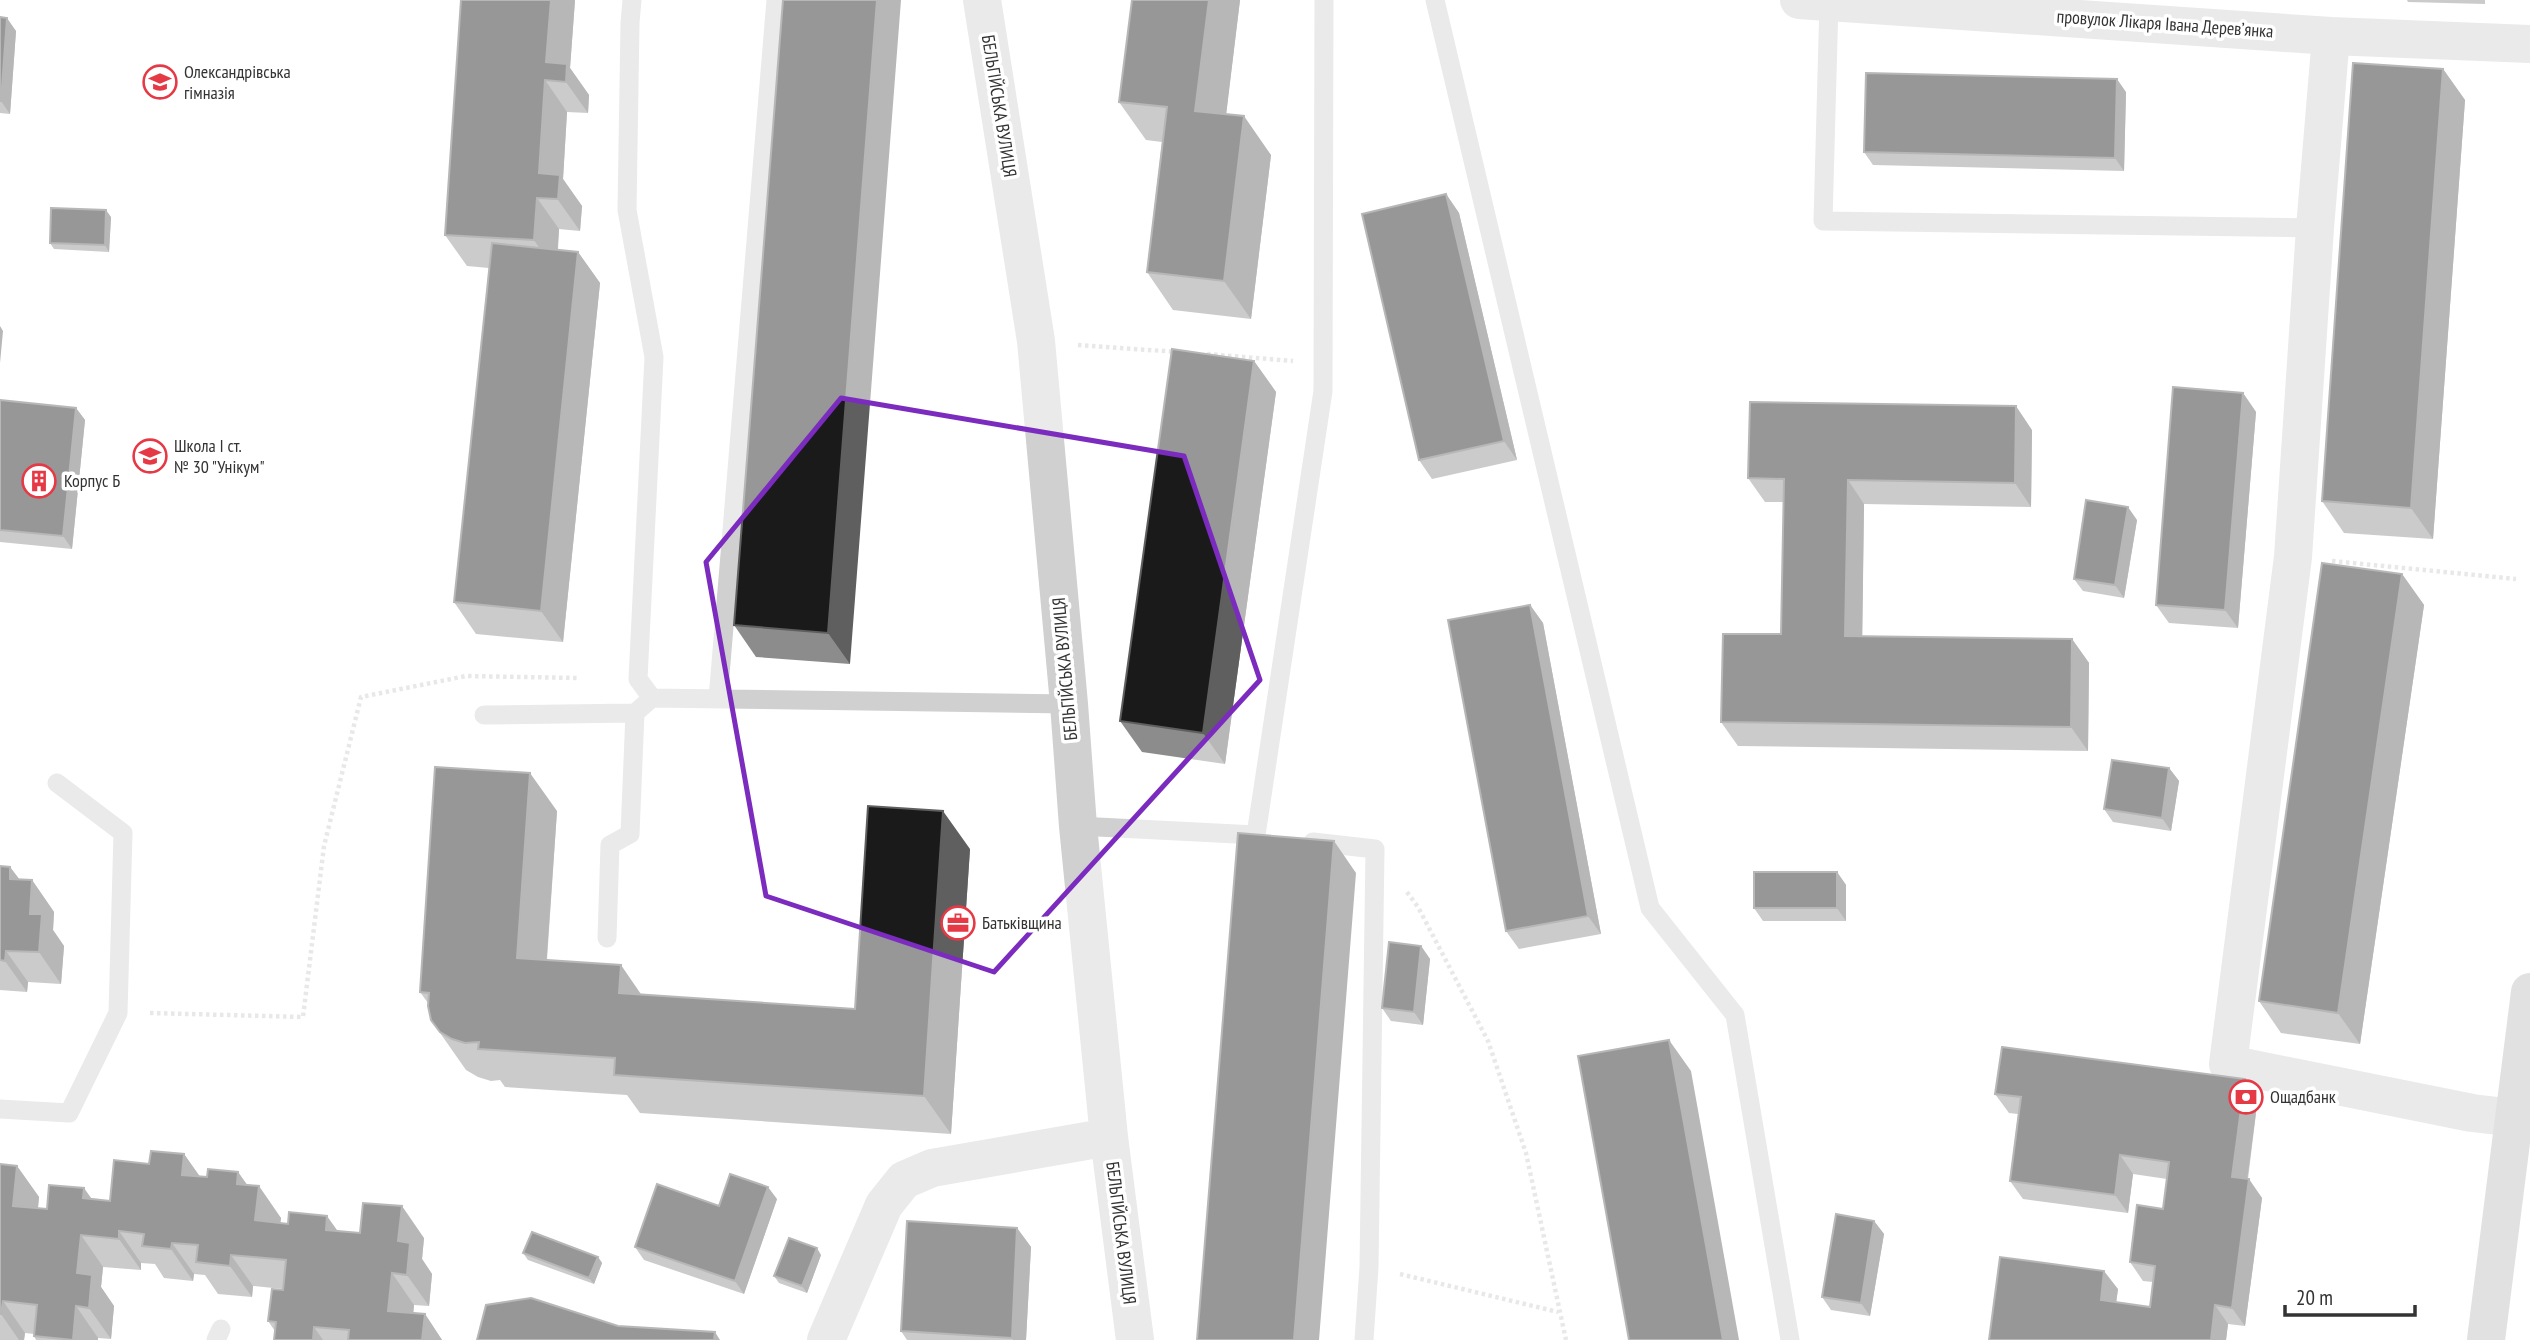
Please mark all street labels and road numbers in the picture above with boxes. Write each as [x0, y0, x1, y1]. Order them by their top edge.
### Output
street label: провулок Лікаря Івана Деревʼянка [2056, 4, 2274, 43]
street label: БЕЛЬГІЙСЬКА ВУЛИЦЯ [977, 33, 1022, 179]
street label: БЕЛЬГІЙСЬКА ВУЛИЦЯ [1047, 596, 1082, 742]
street label: БЕЛЬГІЙСЬКА ВУЛИЦЯ [1101, 1160, 1142, 1306]

